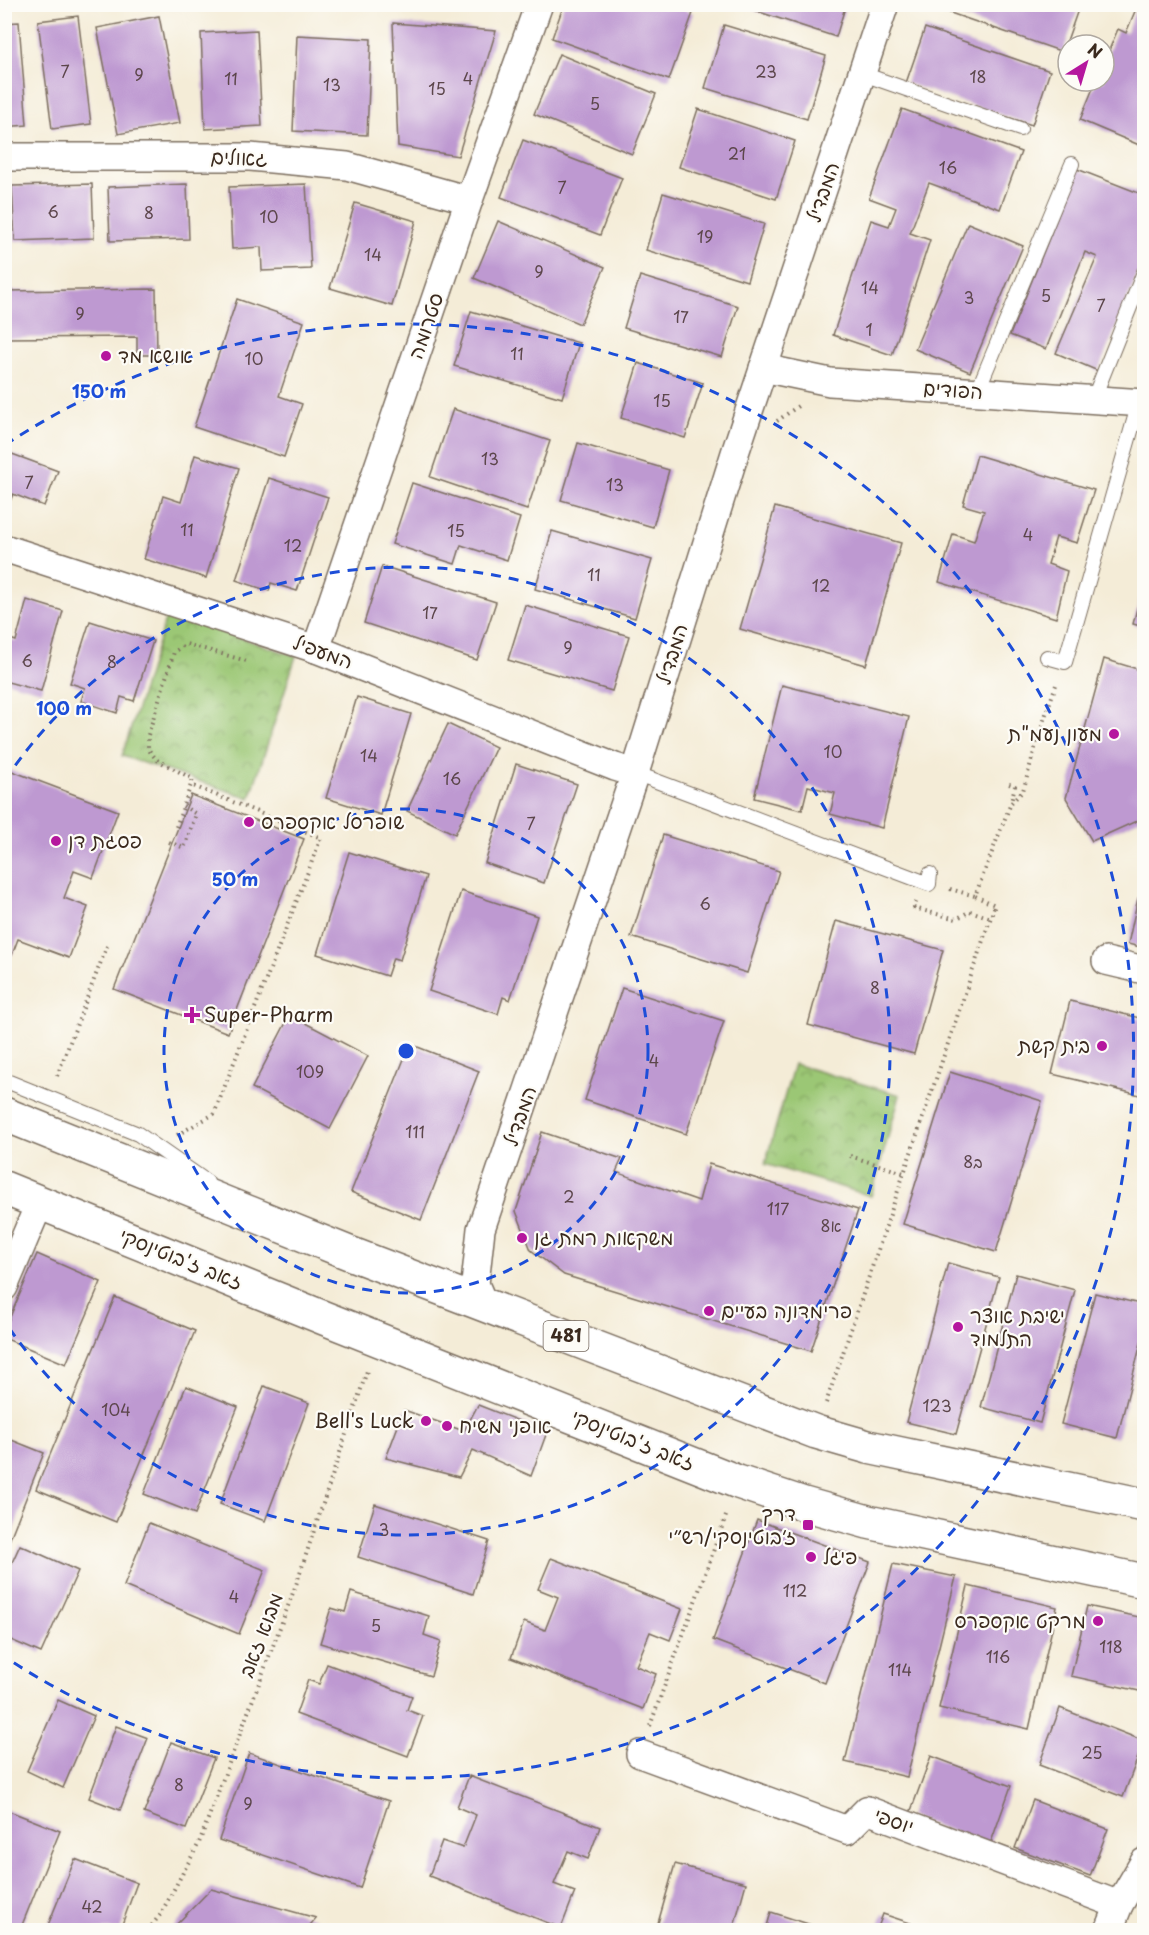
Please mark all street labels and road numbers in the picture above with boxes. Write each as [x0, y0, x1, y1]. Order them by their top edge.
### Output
street label: גאולים [210, 141, 268, 173]
street label: המבדיל [798, 157, 846, 226]
street label: סטרומה [400, 288, 450, 363]
street label: הפודים [922, 372, 984, 406]
street label: המבדיל [648, 619, 695, 688]
street label: המעפיל [289, 626, 358, 676]
street label: המבדיל [495, 1081, 543, 1150]
street label: זאב ז'בוטינסקי [115, 1220, 247, 1296]
road number: 481 [544, 1321, 588, 1351]
street label: זאב ז'בוטינסקי [567, 1401, 699, 1477]
street label: מבוא זאב [230, 1588, 290, 1681]
street label: יוספי [870, 1799, 918, 1841]

